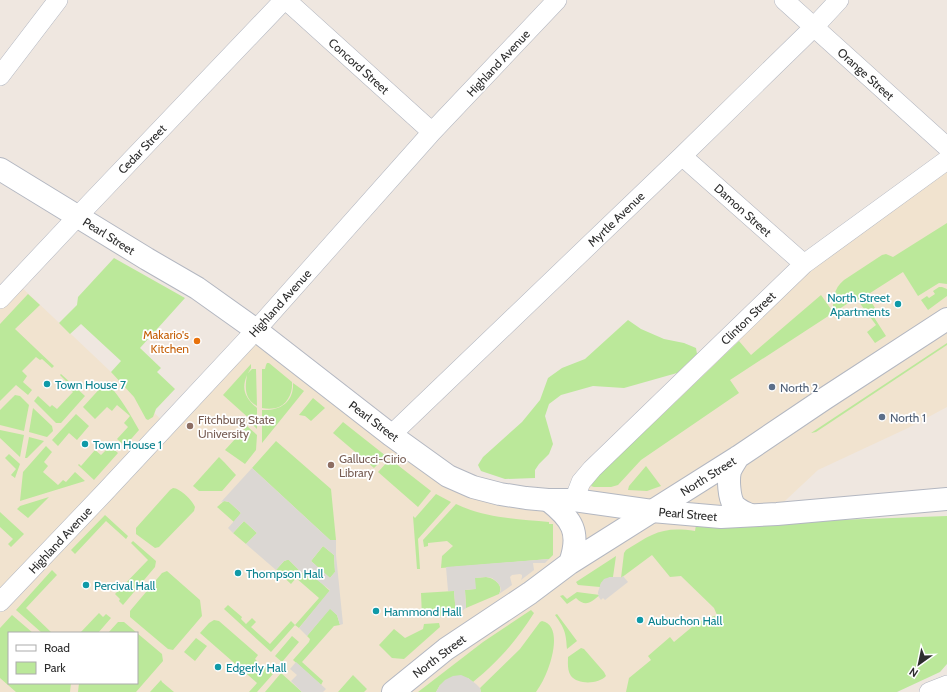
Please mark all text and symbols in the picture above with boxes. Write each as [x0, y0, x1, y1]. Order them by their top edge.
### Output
street label: Highland Avenue [463, 26, 533, 100]
street label: Concord Street [326, 35, 392, 97]
street label: Orange Street [835, 45, 897, 103]
street label: Cedar Street [115, 121, 169, 177]
street label: Damon Street [711, 180, 775, 240]
street label: Myrtle Avenue [585, 188, 647, 250]
street label: Pearl Street [80, 214, 138, 258]
street label: Highland Avenue [246, 266, 314, 340]
street label: Clinton Street [718, 288, 778, 348]
place label: North Street Apartments [827, 290, 890, 319]
marker: North Street Apartments [893, 299, 903, 309]
place label: Makario's Kitchen [143, 327, 189, 356]
marker: Makario's Kitchen [192, 336, 202, 346]
place label: Town House 7 [55, 377, 126, 392]
marker: Town House 7 [42, 379, 52, 389]
place label: North 2 [780, 380, 818, 395]
marker: North 2 [767, 382, 777, 392]
street label: Pearl Street [346, 397, 402, 445]
place label: North 1 [890, 410, 926, 425]
place label: Fitchburg State University [198, 412, 275, 441]
marker: North 1 [877, 412, 887, 422]
marker: Fitchburg State University [185, 421, 195, 431]
place label: Town House 1 [93, 437, 162, 452]
marker: Town House 1 [80, 439, 90, 449]
place label: Gallucci-Cirio Library [339, 451, 407, 480]
street label: North Street [677, 453, 739, 499]
marker: Gallucci-Cirio Library [326, 460, 336, 470]
street label: Highland Avenue [25, 503, 95, 577]
street label: Pearl Street [658, 504, 718, 524]
place label: Thompson Hall [246, 566, 324, 581]
marker: Thompson Hall [233, 568, 243, 578]
place label: Percival Hall [94, 578, 156, 593]
marker: Percival Hall [81, 580, 91, 590]
place label: Hammond Hall [384, 604, 462, 619]
marker: Hammond Hall [371, 606, 381, 616]
place label: Aubuchon Hall [648, 613, 722, 628]
marker: Aubuchon Hall [635, 615, 645, 625]
street label: North Street [409, 631, 469, 681]
legend [8, 632, 138, 684]
text: Road [44, 640, 70, 655]
north arrow [899, 644, 939, 684]
text: Park [44, 660, 66, 675]
place label: Edgerly Hall [226, 660, 286, 675]
marker: Edgerly Hall [213, 662, 223, 672]
text: N [906, 664, 921, 680]

